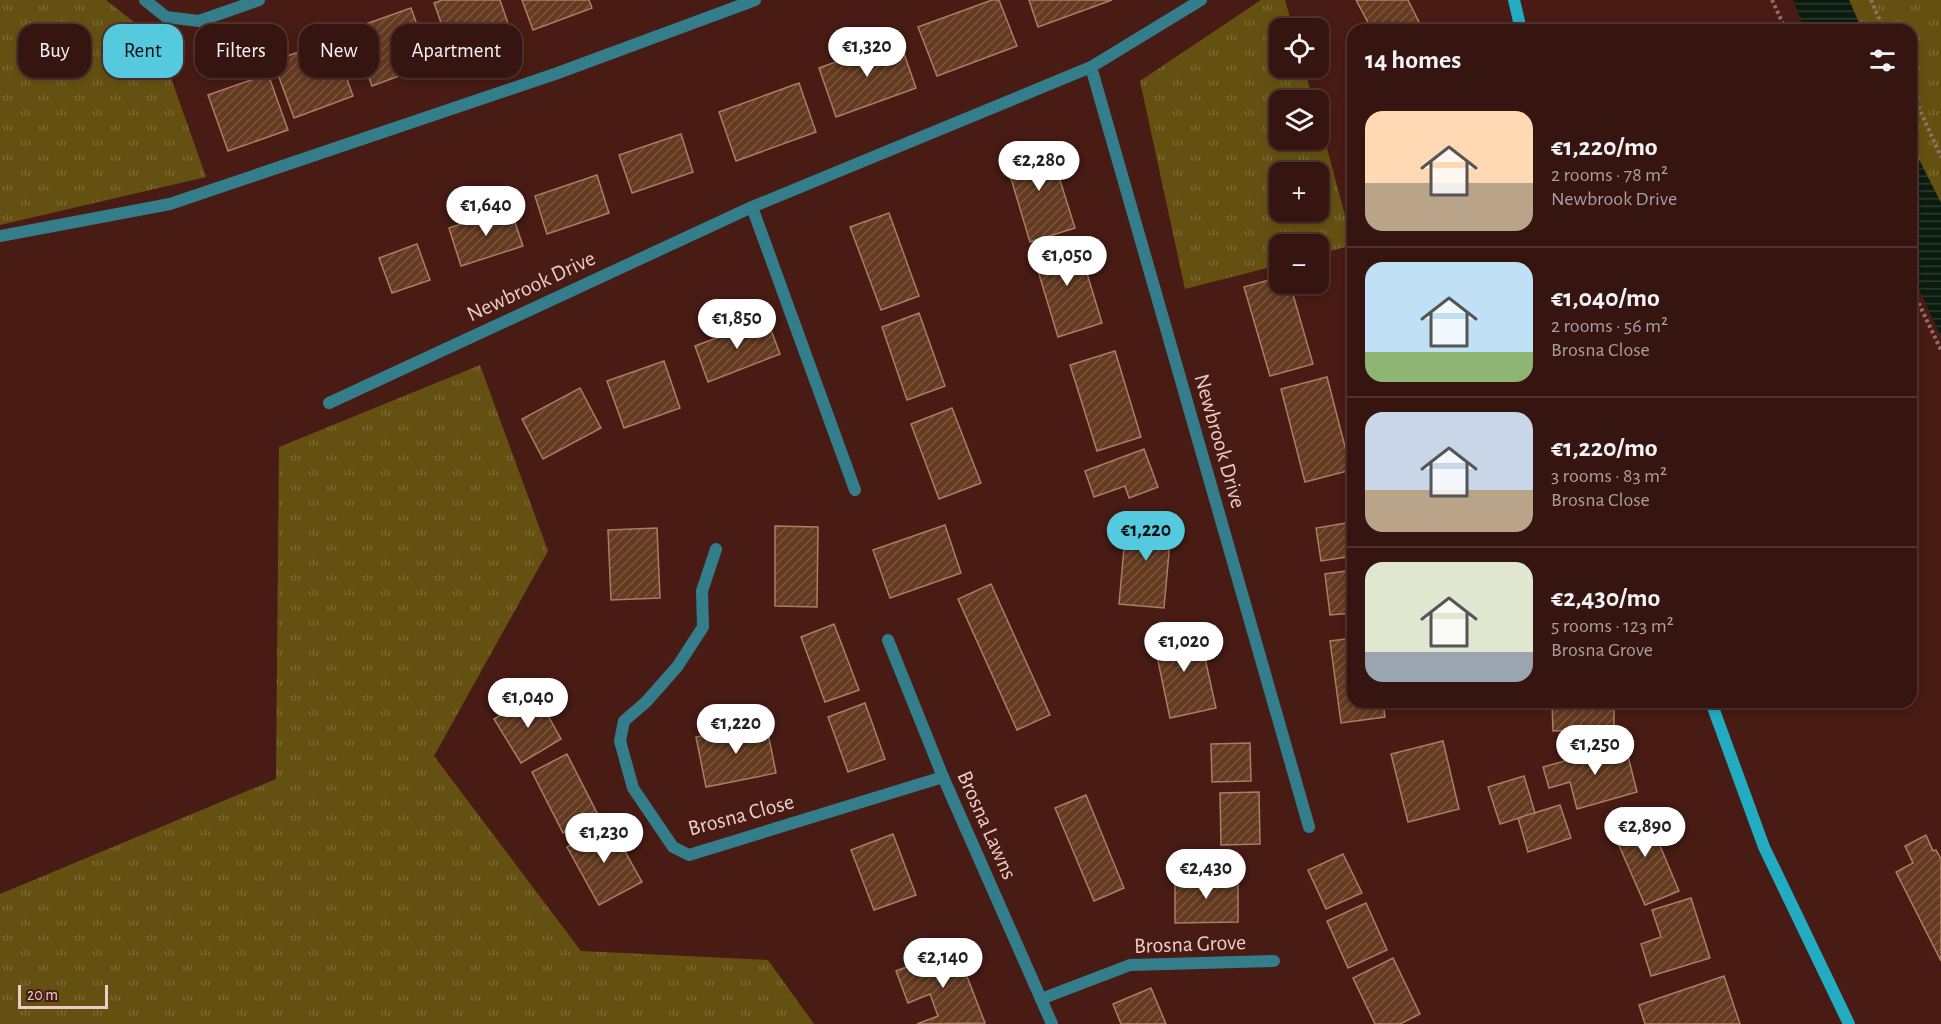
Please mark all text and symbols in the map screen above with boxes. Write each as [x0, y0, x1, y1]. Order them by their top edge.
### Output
map controls [1269, 18, 1329, 294]
button: locate [1269, 18, 1329, 78]
chip: Buy [18, 24, 91, 78]
chip: Rent [103, 24, 183, 78]
chip: Filters [195, 24, 287, 78]
chip: New [299, 24, 379, 78]
chip: Apartment [391, 24, 522, 78]
pin: €1,320 [818, 27, 916, 78]
text: €1,320 [842, 36, 892, 56]
icon: filters [1866, 44, 1899, 77]
text: 14 homes [1365, 47, 1461, 73]
button: layers [1269, 90, 1329, 150]
text: €1,220/mo [1551, 134, 1658, 160]
icon: home [1413, 135, 1485, 207]
pin: €2,280 [990, 141, 1088, 192]
text: €2,280 [1012, 150, 1066, 170]
button: + [1269, 162, 1329, 222]
text: 2 rooms · 78 m² [1551, 165, 1668, 185]
pin: €1,640 [437, 186, 535, 237]
text: Newbrook Drive [1551, 189, 1677, 209]
text: €1,640 [460, 195, 512, 215]
button: − [1269, 234, 1329, 294]
pin: €1,050 [1018, 236, 1116, 287]
text: €1,050 [1042, 245, 1092, 265]
street label: Newbrook Drive [463, 247, 599, 325]
text: €1,040/mo [1551, 285, 1660, 311]
icon: home [1413, 286, 1485, 358]
pin: €1,850 [688, 299, 786, 350]
text: €1,850 [712, 308, 762, 328]
text: 2 rooms · 56 m² [1551, 316, 1668, 336]
text: Brosna Close [1551, 340, 1650, 360]
street label: Newbrook Drive [1190, 371, 1250, 511]
text: €1,220/mo [1551, 435, 1658, 461]
icon: home [1413, 436, 1485, 508]
text: 3 rooms · 83 m² [1551, 466, 1667, 486]
text: Brosna Close [1551, 490, 1650, 510]
pin: €1,220 [1097, 511, 1195, 562]
text: €1,220 [1121, 520, 1171, 540]
text: €2,430/mo [1551, 585, 1660, 611]
icon: home [1413, 586, 1485, 658]
text: 5 rooms · 123 m² [1551, 616, 1674, 636]
pin: €1,020 [1135, 622, 1233, 673]
text: €1,020 [1158, 631, 1210, 651]
text: Brosna Grove [1551, 640, 1653, 660]
pin: €1,040 [479, 678, 577, 729]
text: €1,040 [502, 687, 554, 707]
pin: €1,220 [687, 704, 785, 755]
text: €1,220 [711, 713, 761, 733]
pin: €1,250 [1546, 725, 1644, 776]
text: €1,250 [1570, 734, 1620, 754]
street label: Brosna Lawns [953, 767, 1021, 883]
street label: Brosna Close [686, 790, 796, 840]
pin: €2,890 [1596, 807, 1694, 858]
pin: €1,230 [555, 813, 653, 864]
text: €2,890 [1618, 816, 1672, 836]
text: €1,230 [579, 822, 629, 842]
pin: €2,430 [1157, 849, 1255, 900]
text: €2,430 [1180, 858, 1232, 878]
street label: Brosna Grove [1134, 931, 1246, 957]
pin: €2,140 [894, 938, 992, 989]
text: €2,140 [917, 947, 969, 967]
scale bar [18, 982, 108, 1010]
text: 20 m [27, 987, 58, 1003]

